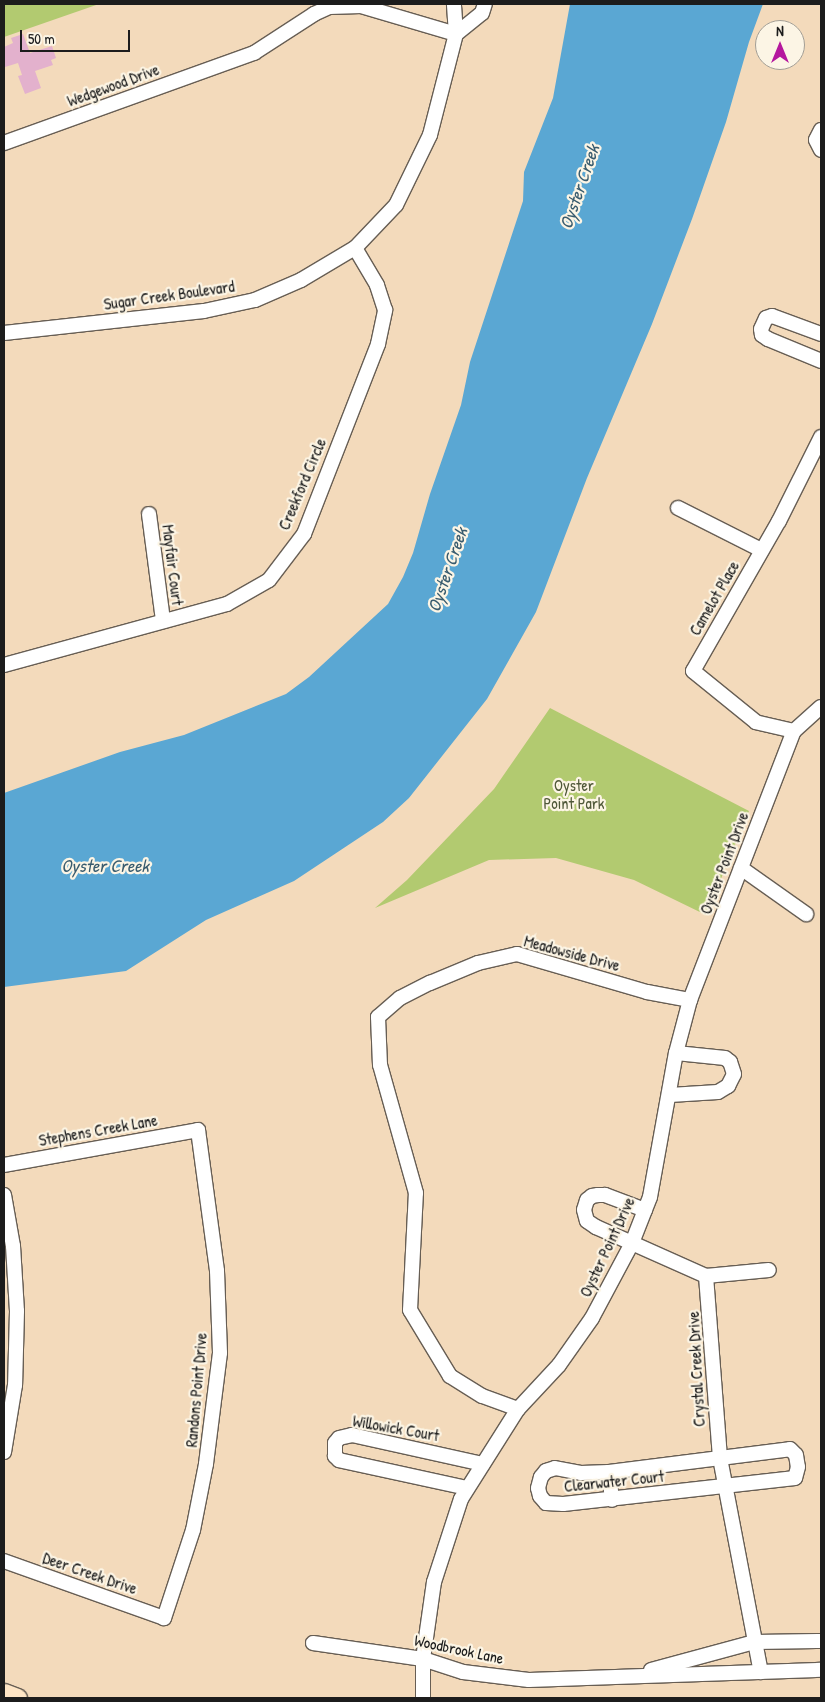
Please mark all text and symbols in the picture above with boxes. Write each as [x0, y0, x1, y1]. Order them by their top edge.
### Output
scale bar [22, 20, 132, 52]
north arrow [755, 20, 805, 70]
text: N [776, 21, 784, 40]
text: 50 m [28, 28, 55, 49]
street label: Wedgewood Drive [64, 60, 162, 110]
water label: Oyster Creek [556, 142, 604, 232]
street label: Sugar Creek Boulevard [102, 276, 236, 314]
street label: Creekford Circle [274, 435, 330, 533]
street label: Mayfair Court [159, 523, 187, 607]
water label: Oyster Creek [424, 525, 472, 615]
street label: Camelot Place [685, 557, 743, 639]
park label: Oyster Point Park [544, 775, 604, 813]
street label: Oyster Point Drive [696, 809, 752, 917]
water label: Oyster Creek [61, 855, 149, 877]
street label: Meadowside Drive [522, 931, 622, 975]
street label: Stephens Creek Lane [37, 1110, 159, 1150]
street label: Oyster Point Drive [576, 1194, 638, 1300]
street label: Crystal Creek Drive [683, 1311, 709, 1427]
street label: Randons Point Drive [181, 1332, 211, 1448]
street label: Willowick Court [351, 1411, 441, 1445]
street label: Clearwater Court [563, 1466, 665, 1496]
street label: Deer Creek Drive [40, 1548, 140, 1598]
street label: Woodbrook Lane [413, 1630, 505, 1668]

